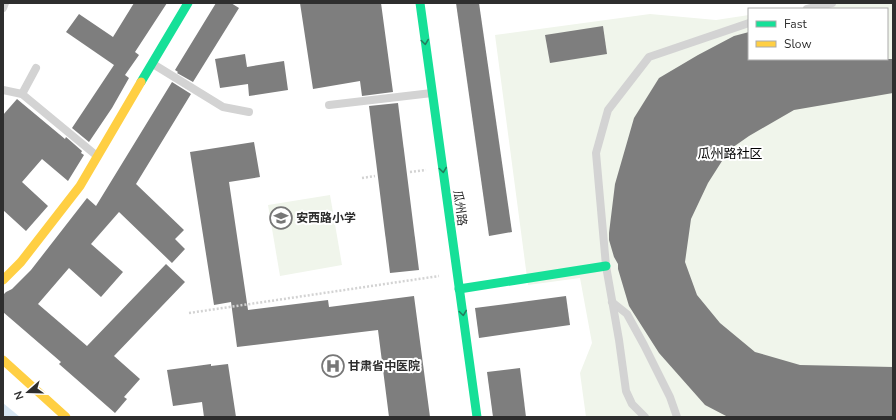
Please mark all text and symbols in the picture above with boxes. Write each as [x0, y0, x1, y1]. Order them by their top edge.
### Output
legend [748, 8, 888, 60]
text: Fast [784, 16, 807, 32]
text: Slow [784, 36, 812, 52]
one-way arrow [420, 39, 429, 45]
district label: 瓜州路社区 [697, 145, 763, 163]
one-way arrow [438, 167, 447, 173]
street label: 瓜州路 [450, 189, 470, 227]
school or university icon: 安西路小学 [268, 205, 294, 231]
place label: 安西路小学 [296, 210, 356, 226]
one-way arrow [458, 310, 467, 316]
hospital icon: 甘肃省中医院 [320, 353, 346, 379]
place label: 甘肃省中医院 [348, 358, 420, 374]
north arrow [8, 372, 48, 412]
text: N [11, 389, 28, 402]

